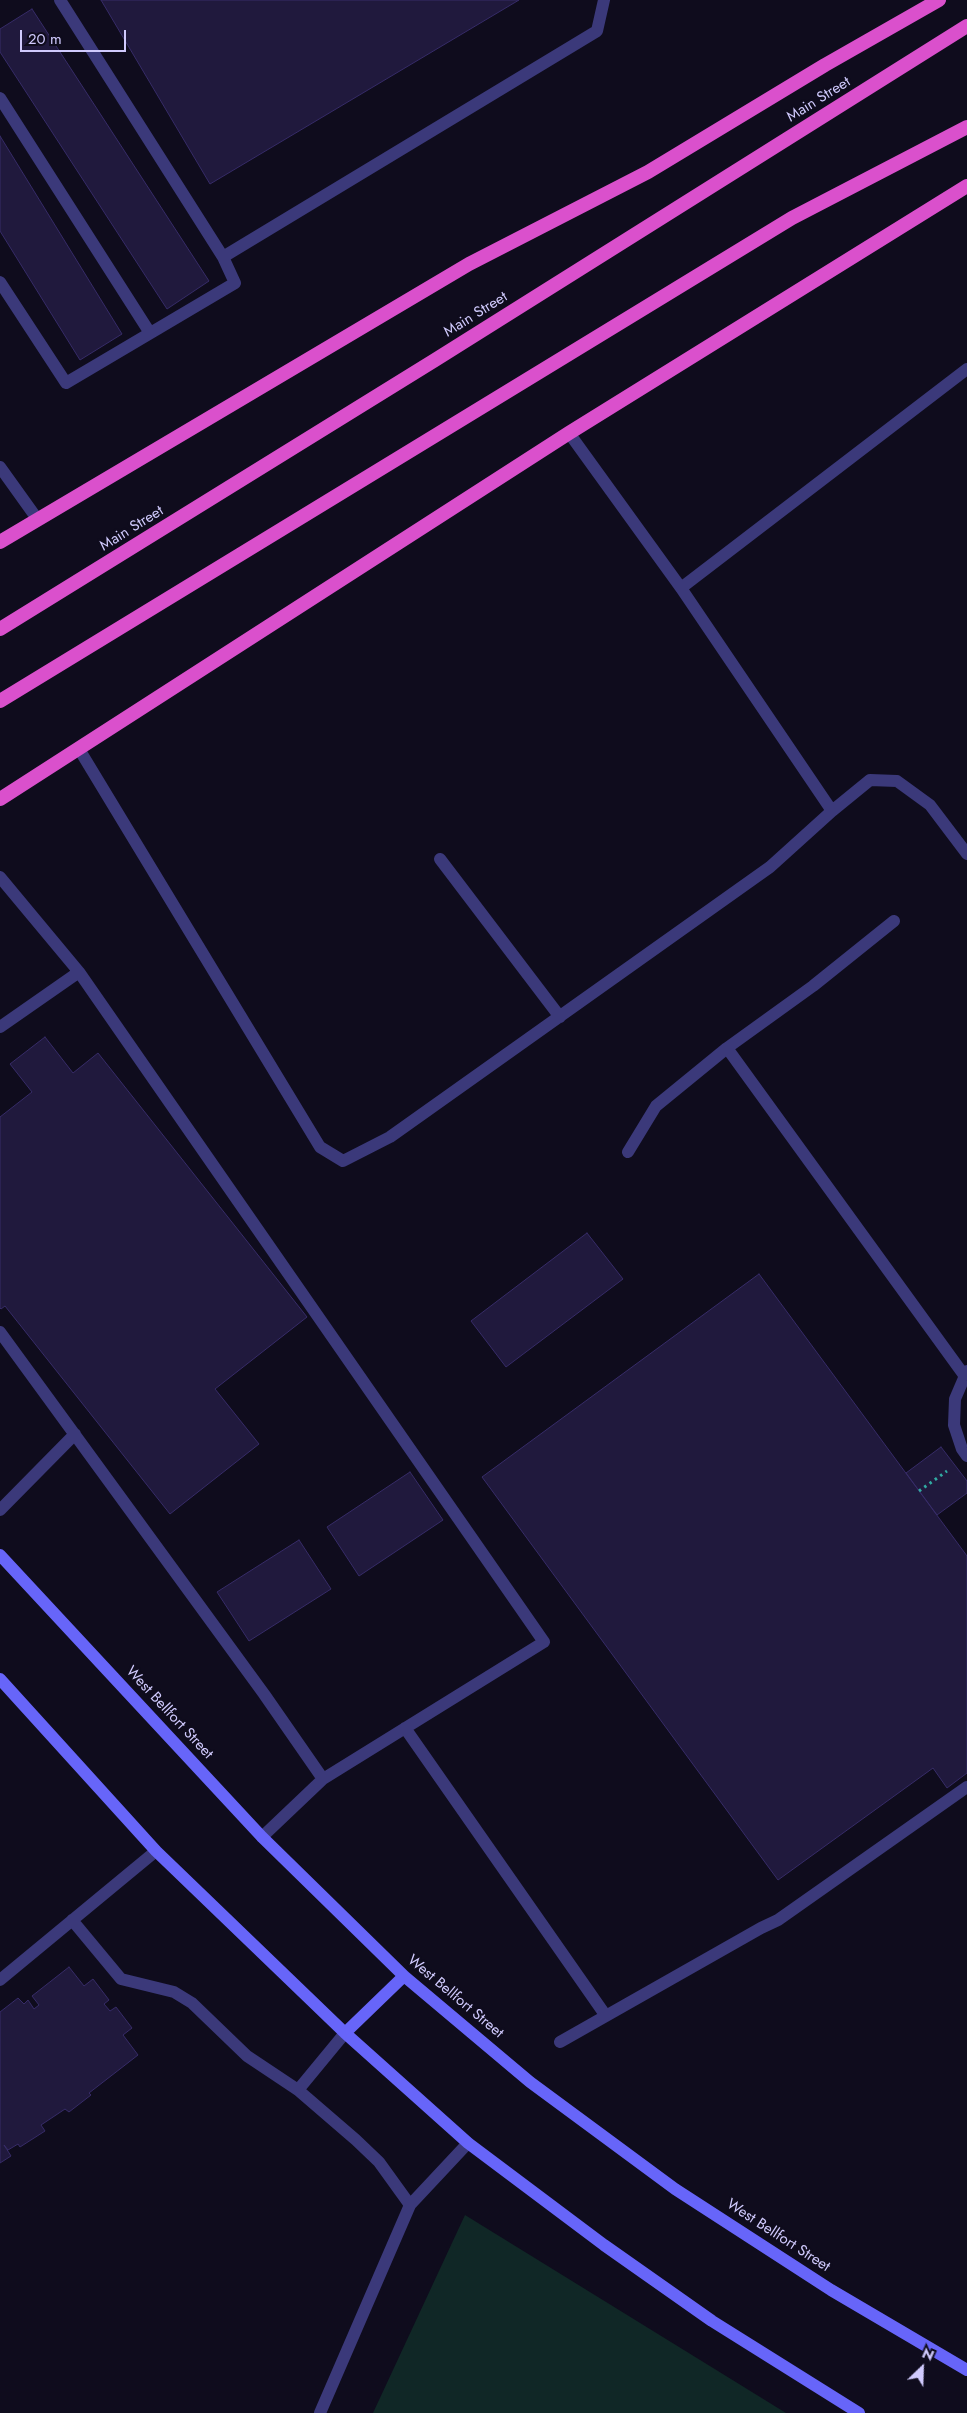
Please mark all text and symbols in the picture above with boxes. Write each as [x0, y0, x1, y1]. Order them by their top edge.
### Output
scale bar [22, 20, 129, 52]
text: 20 m [28, 28, 62, 50]
street label: Main Street [784, 73, 854, 127]
street label: Main Street [441, 288, 511, 342]
street label: Main Street [97, 502, 167, 556]
street label: West Bellfort Street [121, 1663, 217, 1763]
street label: West Bellfort Street [403, 1952, 507, 2042]
street label: West Bellfort Street [723, 2196, 833, 2276]
north arrow [897, 2343, 947, 2393]
text: N [919, 2343, 937, 2366]

